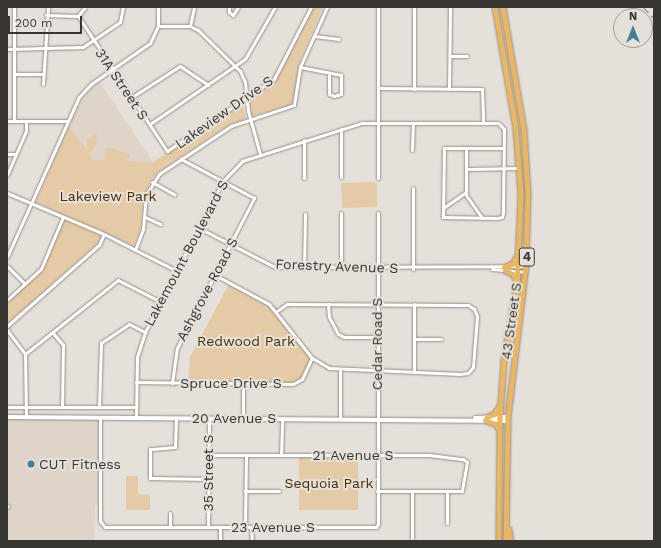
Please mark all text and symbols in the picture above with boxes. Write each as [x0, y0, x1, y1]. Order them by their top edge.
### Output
scale bar [10, 8, 84, 34]
north arrow [613, 8, 653, 48]
text: N [629, 10, 637, 23]
text: 200 m [15, 16, 52, 30]
street label: 31A Street S [92, 45, 152, 123]
street label: Lakeview Drive S [172, 72, 276, 152]
street label: Lakemount Boulevard S [140, 177, 232, 329]
park label: Lakeview Park [59, 188, 157, 204]
street label: Ashgrove Road S [173, 234, 241, 344]
road number: 4 [518, 246, 536, 268]
street label: Forestry Avenue S [275, 255, 399, 277]
street label: 43 Street S [497, 282, 525, 360]
street label: Cedar Road S [369, 298, 385, 390]
park label: Redwood Park [197, 333, 295, 349]
street label: Spruce Drive S [180, 375, 282, 391]
street label: 20 Avenue S [192, 410, 276, 426]
street label: 35 Street S [200, 435, 216, 511]
street label: 21 Avenue S [312, 447, 394, 463]
place label: CUT Fitness [39, 456, 121, 472]
marker: CUT Fitness [26, 459, 36, 469]
park label: Sequoia Park [284, 475, 374, 491]
street label: 23 Avenue S [231, 519, 315, 535]

